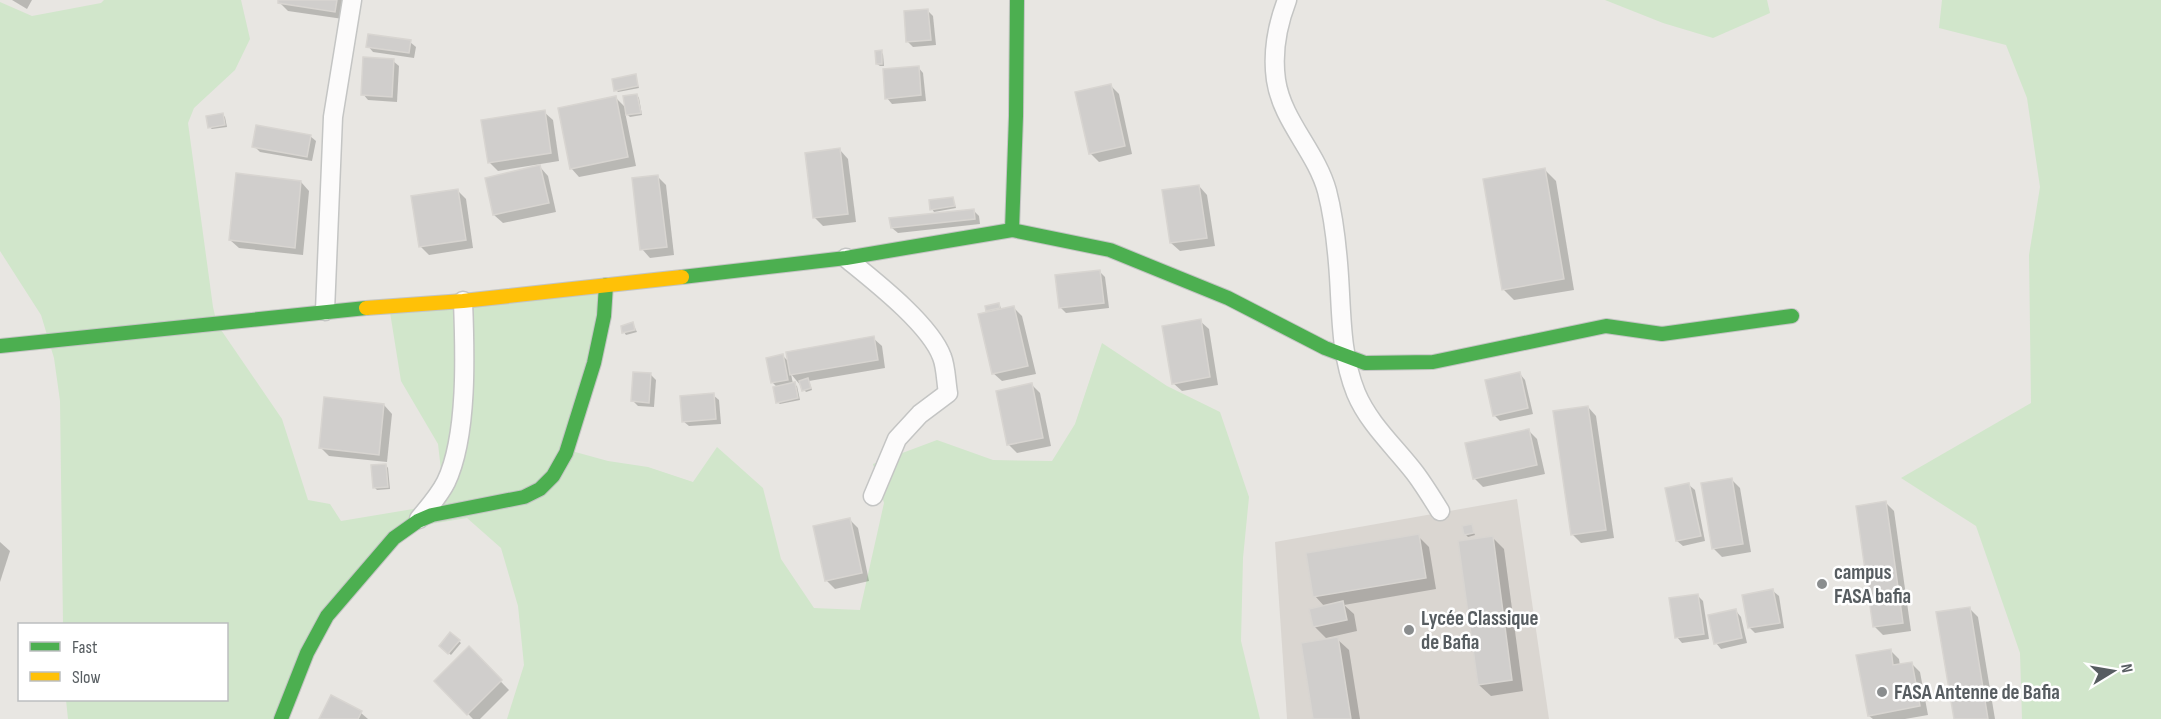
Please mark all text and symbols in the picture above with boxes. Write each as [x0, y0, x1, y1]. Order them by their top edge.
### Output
place label: campus FASA bafia [1834, 560, 1911, 609]
marker: campus FASA bafia [1815, 577, 1829, 591]
place label: Lycée Classique de Bafia [1421, 606, 1538, 655]
legend [18, 623, 228, 701]
marker: Lycée Classique de Bafia [1402, 623, 1416, 637]
text: Fast [72, 637, 98, 658]
north arrow [2083, 641, 2143, 701]
text: N [2116, 662, 2136, 674]
text: Slow [72, 667, 101, 688]
place label: FASA Antenne de Bafia [1894, 680, 2060, 705]
marker: FASA Antenne de Bafia [1875, 685, 1889, 699]

